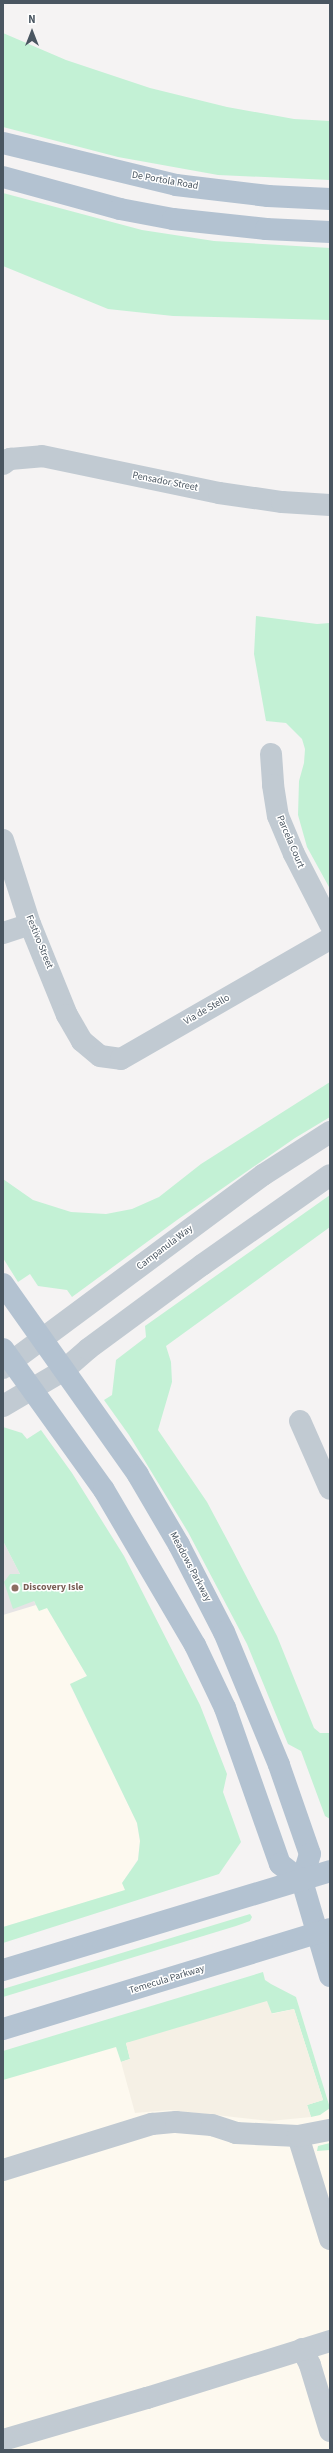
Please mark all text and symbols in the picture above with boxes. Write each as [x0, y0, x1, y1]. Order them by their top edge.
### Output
north arrow [12, 12, 52, 52]
text: N [28, 12, 36, 27]
street label: De Portola Road [131, 169, 199, 193]
street label: Pensador Street [131, 470, 199, 494]
street label: Parcela Court [274, 814, 306, 870]
street label: Festivo Street [23, 913, 55, 971]
street label: Via de Stello [182, 992, 232, 1028]
street label: Campanula Way [134, 1223, 196, 1273]
street label: Meadows Parkway [167, 1530, 213, 1604]
place label: Discovery Isle [23, 1582, 83, 1594]
marker: Discovery Isle [10, 1583, 20, 1593]
street label: Temecula Parkway [128, 1963, 206, 1997]

